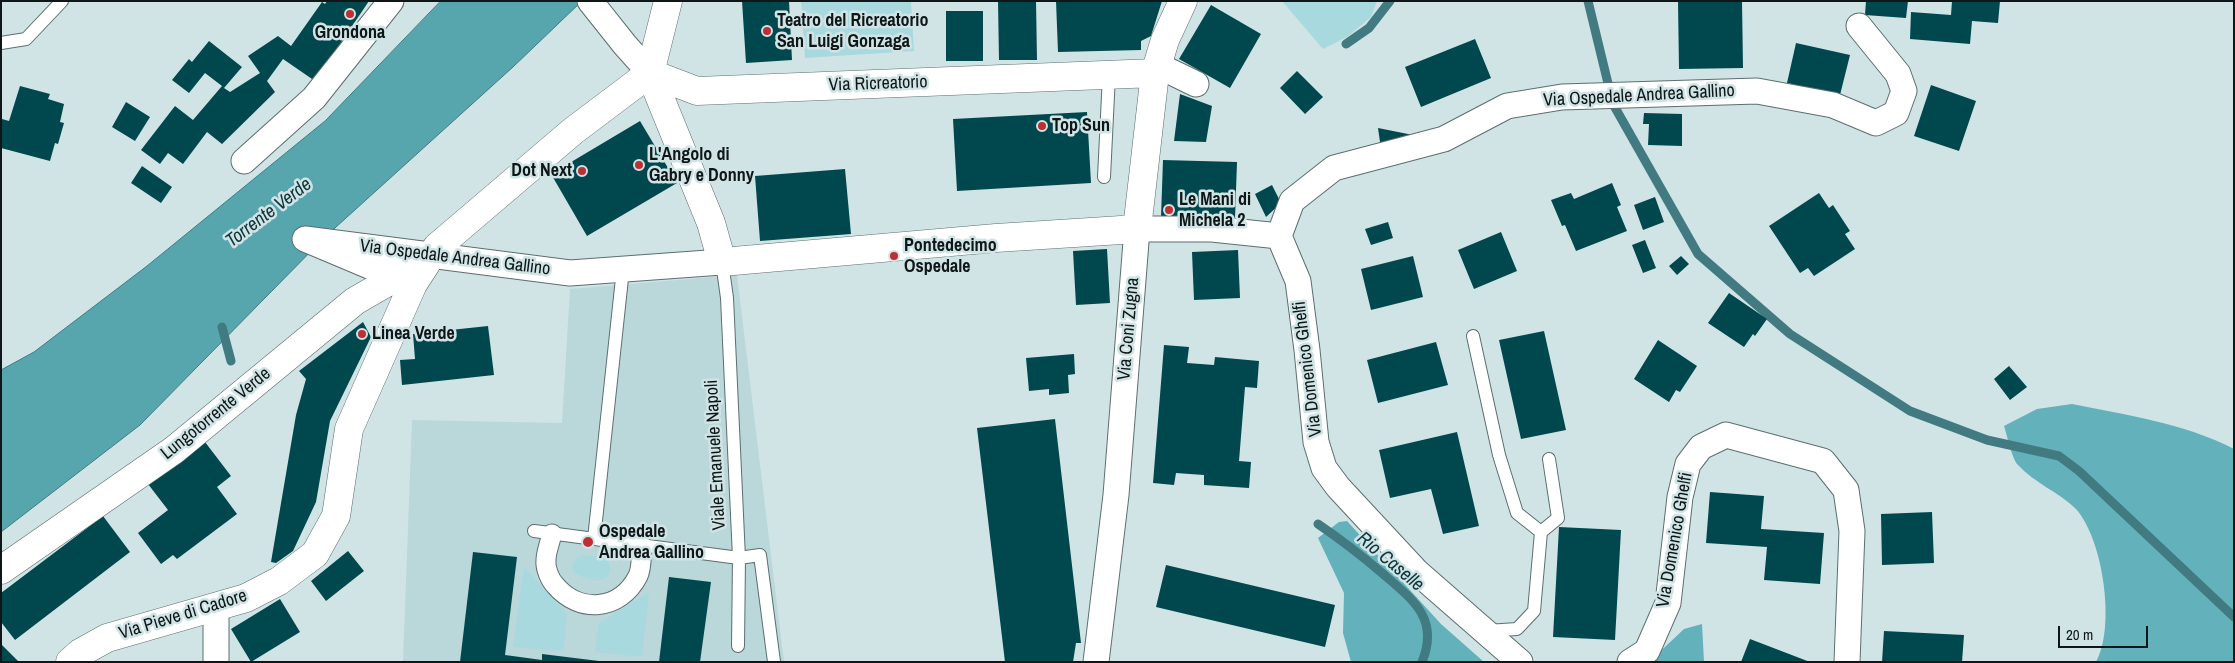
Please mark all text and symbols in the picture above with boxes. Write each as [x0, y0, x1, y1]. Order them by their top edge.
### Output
marker: Grondona [344, 8, 356, 20]
place label: Teatro del Ricreatorio San Luigi Gonzaga [777, 10, 928, 52]
place label: Grondona [315, 22, 385, 44]
marker: Teatro del Ricreatorio San Luigi Gonzaga [761, 25, 773, 37]
street label: Via Ricreatorio [828, 71, 928, 97]
street label: Via Ospedale Andrea Gallino [1543, 80, 1735, 112]
place label: Top Sun [1052, 115, 1110, 137]
marker: Top Sun [1036, 120, 1048, 132]
place label: L'Angolo di Gabry e Donny [649, 144, 754, 186]
marker: L'Angolo di Gabry e Donny [633, 159, 645, 171]
place label: Dot Next [511, 160, 572, 182]
marker: Dot Next [576, 165, 588, 177]
water label: Torrente Verde [222, 173, 316, 253]
place label: Le Mani di Michela 2 [1179, 189, 1251, 232]
marker: Le Mani di Michela 2 [1163, 204, 1175, 216]
place label: Pontedecimo Ospedale [904, 235, 997, 278]
street label: Via Ospedale Andrea Gallino [359, 236, 551, 280]
marker: Pontedecimo Ospedale [888, 250, 900, 262]
street label: Via Coni Zugna [1114, 277, 1144, 381]
street label: Via Domenico Ghelfi [1289, 300, 1327, 438]
place label: Linea Verde [372, 323, 455, 345]
marker: Linea Verde [356, 328, 368, 340]
street label: Lungotorrente Verde [157, 363, 275, 465]
street label: Viale Emanuele Napoli [701, 379, 731, 531]
street label: Via Domenico Ghelfi [1652, 471, 1698, 609]
place label: Ospedale Andrea Gallino [599, 521, 704, 564]
water label: Rio Caselle [1352, 527, 1428, 597]
marker: Ospedale Andrea Gallino [581, 535, 595, 549]
street label: Via Pieve di Cadore [116, 585, 250, 645]
scale bar [2060, 616, 2150, 648]
text: 20 m [2066, 624, 2093, 645]

